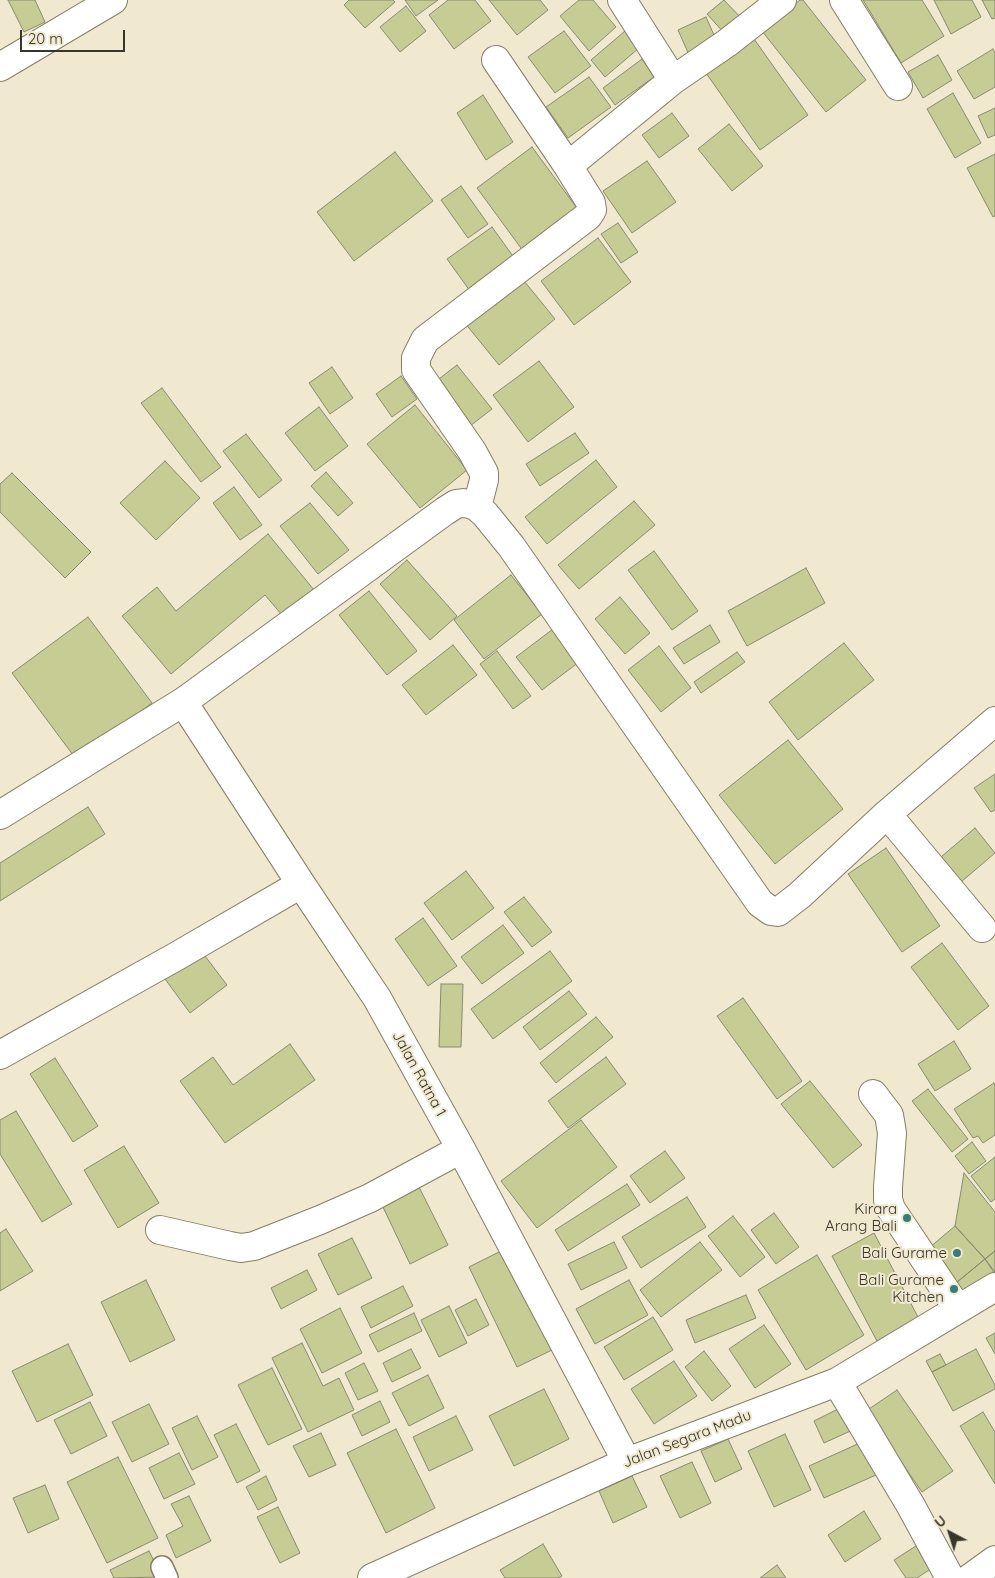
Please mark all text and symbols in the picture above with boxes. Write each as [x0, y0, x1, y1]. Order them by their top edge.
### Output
scale bar [22, 20, 128, 52]
text: 20 m [28, 29, 63, 48]
street label: Jalan Ratna 1 [388, 1028, 450, 1120]
place label: Kirara Arang Bali [825, 1200, 897, 1235]
marker: Kirara Arang Bali [901, 1212, 913, 1224]
place label: Bali Gurame [862, 1244, 947, 1262]
marker: Bali Gurame [951, 1247, 963, 1259]
place label: Bali Gurame Kitchen [859, 1271, 944, 1306]
marker: Bali Gurame Kitchen [948, 1283, 960, 1295]
street label: Jalan Segara Madu [620, 1406, 754, 1472]
north arrow [925, 1508, 975, 1558]
text: U [931, 1511, 950, 1532]

